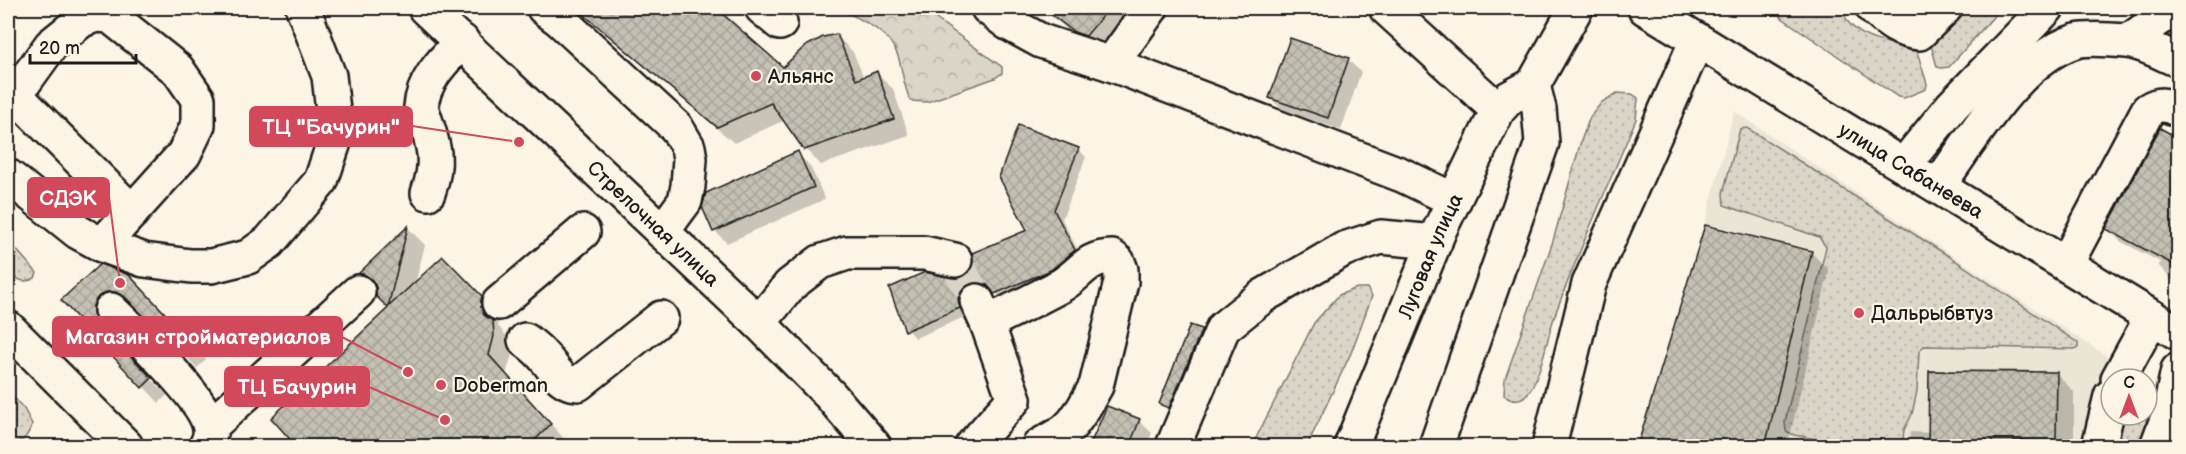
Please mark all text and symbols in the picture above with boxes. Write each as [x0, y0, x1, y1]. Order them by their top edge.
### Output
scale bar [30, 27, 136, 65]
text: 20 m [39, 38, 80, 59]
place label: Альянс [767, 65, 834, 89]
marker: Альянс [749, 69, 763, 83]
callout: ТЦ "Бачурин" [250, 107, 412, 146]
text: ТЦ "Бачурин" [262, 115, 400, 140]
street label: улица Сабанеева [1834, 118, 1988, 225]
street label: Стрелочная улица [582, 156, 724, 292]
callout: СДЭК [28, 178, 109, 217]
text: СДЭК [39, 186, 98, 211]
street label: Луговая улица [1393, 189, 1469, 323]
place label: Дальрыбвтуз [1871, 302, 1993, 326]
marker: Дальрыбвтуз [1852, 306, 1866, 320]
callout: Магазин стройматериалов [53, 317, 342, 356]
text: Магазин стройматериалов [65, 325, 331, 350]
callout: ТЦ Бачурин [225, 367, 369, 406]
north arrow [2099, 367, 2159, 427]
place label: Doberman [453, 374, 548, 398]
text: С [2123, 374, 2135, 393]
text: ТЦ Бачурин [237, 375, 357, 400]
marker: Doberman [434, 378, 448, 392]

